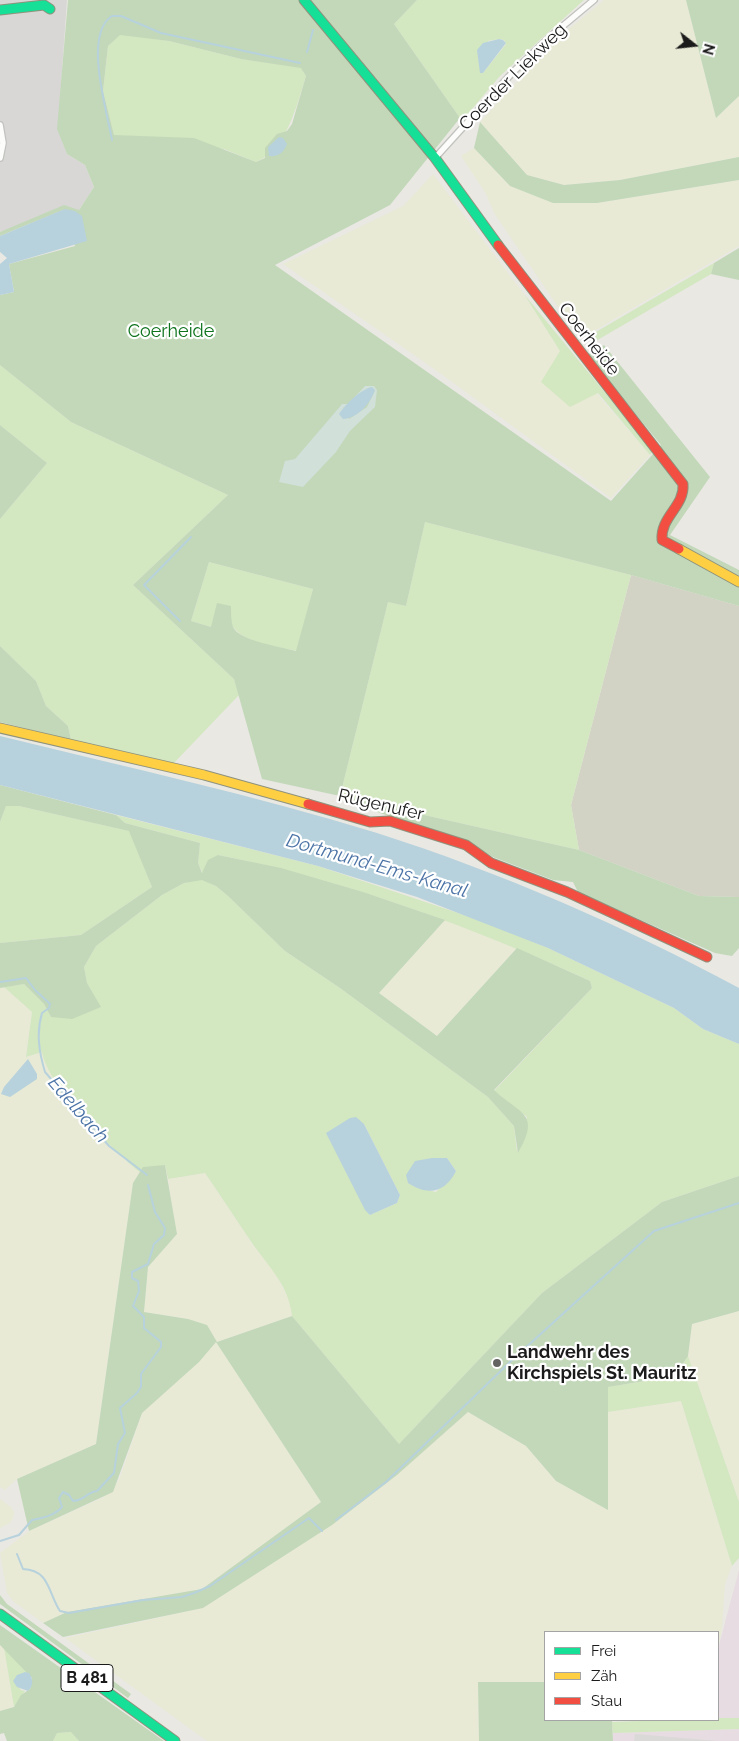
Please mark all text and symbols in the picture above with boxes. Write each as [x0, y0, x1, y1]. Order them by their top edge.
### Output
street label: Coerder Liekweg [455, 19, 571, 135]
north arrow [669, 20, 719, 70]
text: N [699, 42, 718, 56]
street label: Coerheide [554, 298, 624, 380]
park label: Coerheide [128, 321, 214, 343]
street label: Rügenufer [336, 785, 426, 825]
water label: Dortmund-Ems-Kanal [284, 829, 470, 903]
water label: Edelbach [43, 1072, 113, 1148]
place label: Landwehr des Kirchspiels St. Mauritz [507, 1342, 696, 1385]
marker: Landwehr des Kirchspiels St. Mauritz [491, 1357, 503, 1369]
legend [544, 1631, 719, 1721]
text: Frei [591, 1642, 616, 1660]
road number: B 481 [61, 1665, 113, 1692]
text: Zäh [591, 1667, 617, 1685]
text: Stau [591, 1692, 622, 1710]

